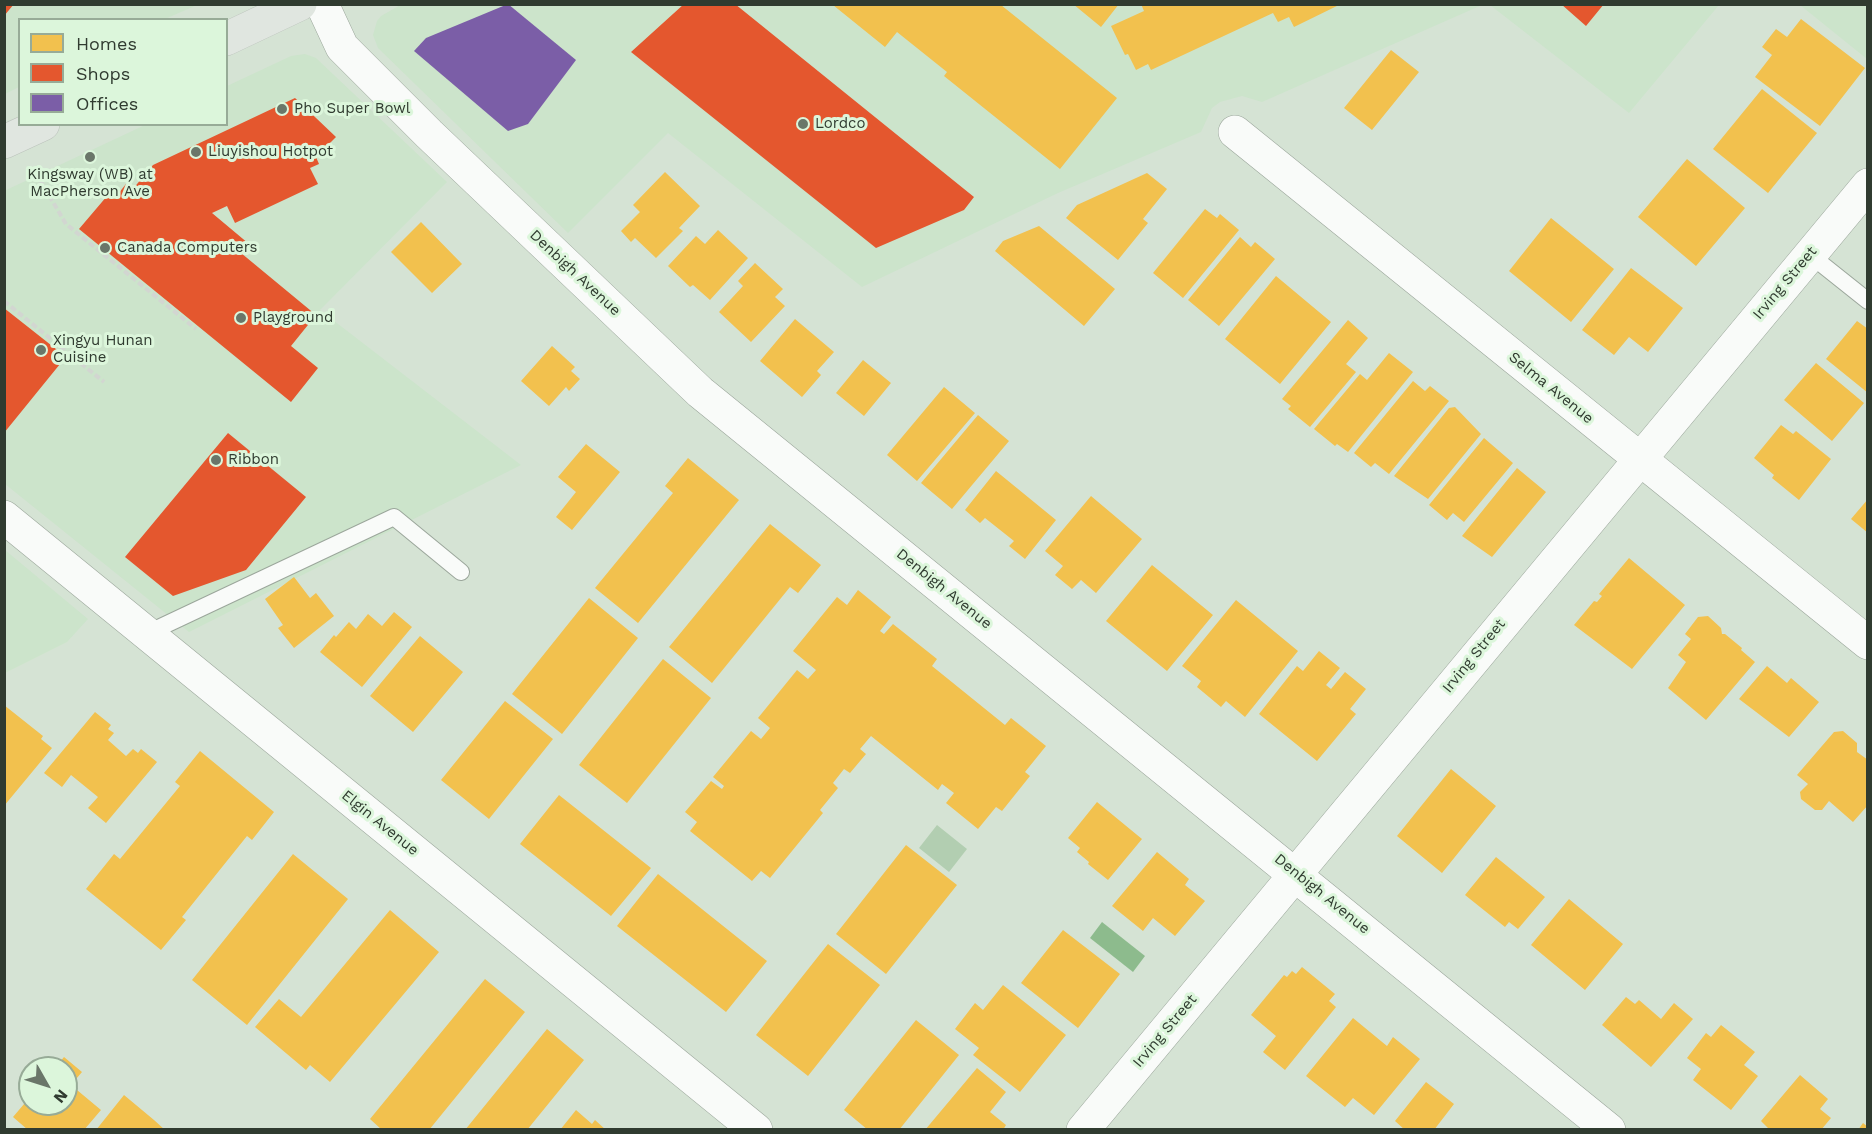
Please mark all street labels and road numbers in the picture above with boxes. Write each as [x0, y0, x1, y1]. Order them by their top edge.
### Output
street label: Denbigh Avenue [526, 226, 624, 320]
street label: Irving Street [1749, 243, 1821, 323]
street label: Selma Avenue [1505, 348, 1597, 428]
street label: Denbigh Avenue [893, 545, 995, 633]
street label: Irving Street [1439, 615, 1509, 697]
street label: Elgin Avenue [338, 787, 422, 859]
street label: Denbigh Avenue [1271, 850, 1373, 938]
street label: Irving Street [1129, 991, 1201, 1071]

